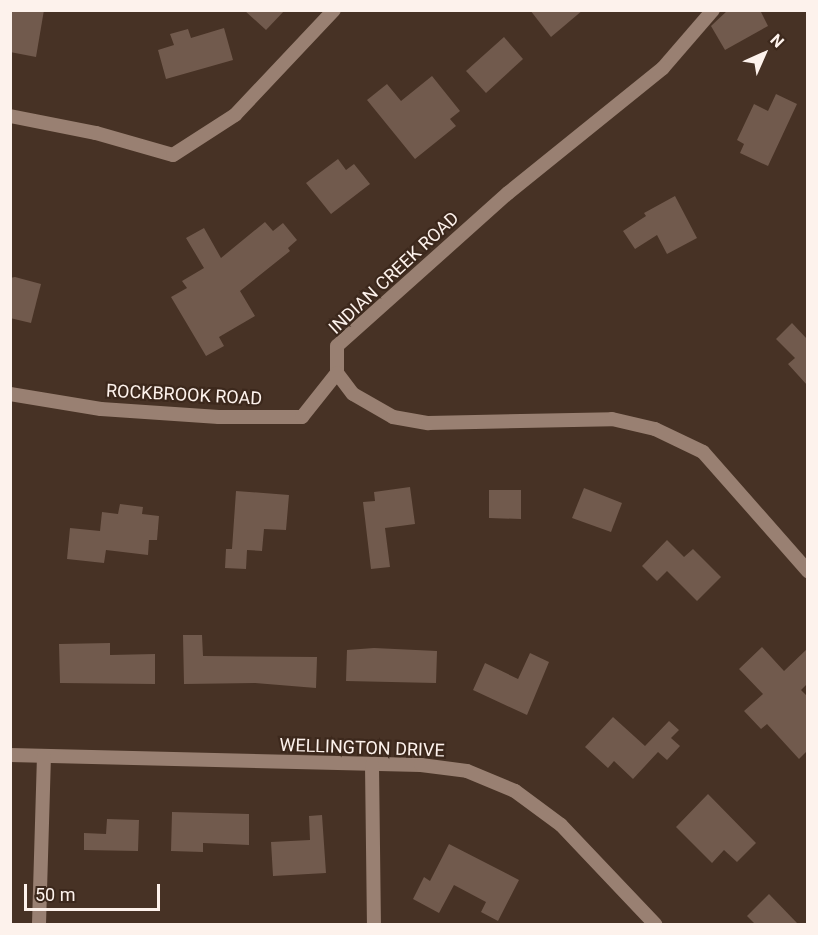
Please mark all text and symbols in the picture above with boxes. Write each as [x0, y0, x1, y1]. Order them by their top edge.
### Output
north arrow [734, 24, 794, 84]
text: N [766, 30, 788, 52]
street label: INDIAN CREEK ROAD [325, 207, 463, 339]
street label: ROCKBROOK ROAD [105, 380, 263, 410]
street label: WELLINGTON DRIVE [279, 734, 445, 762]
scale bar [27, 872, 164, 910]
text: 50 m [35, 884, 75, 905]

